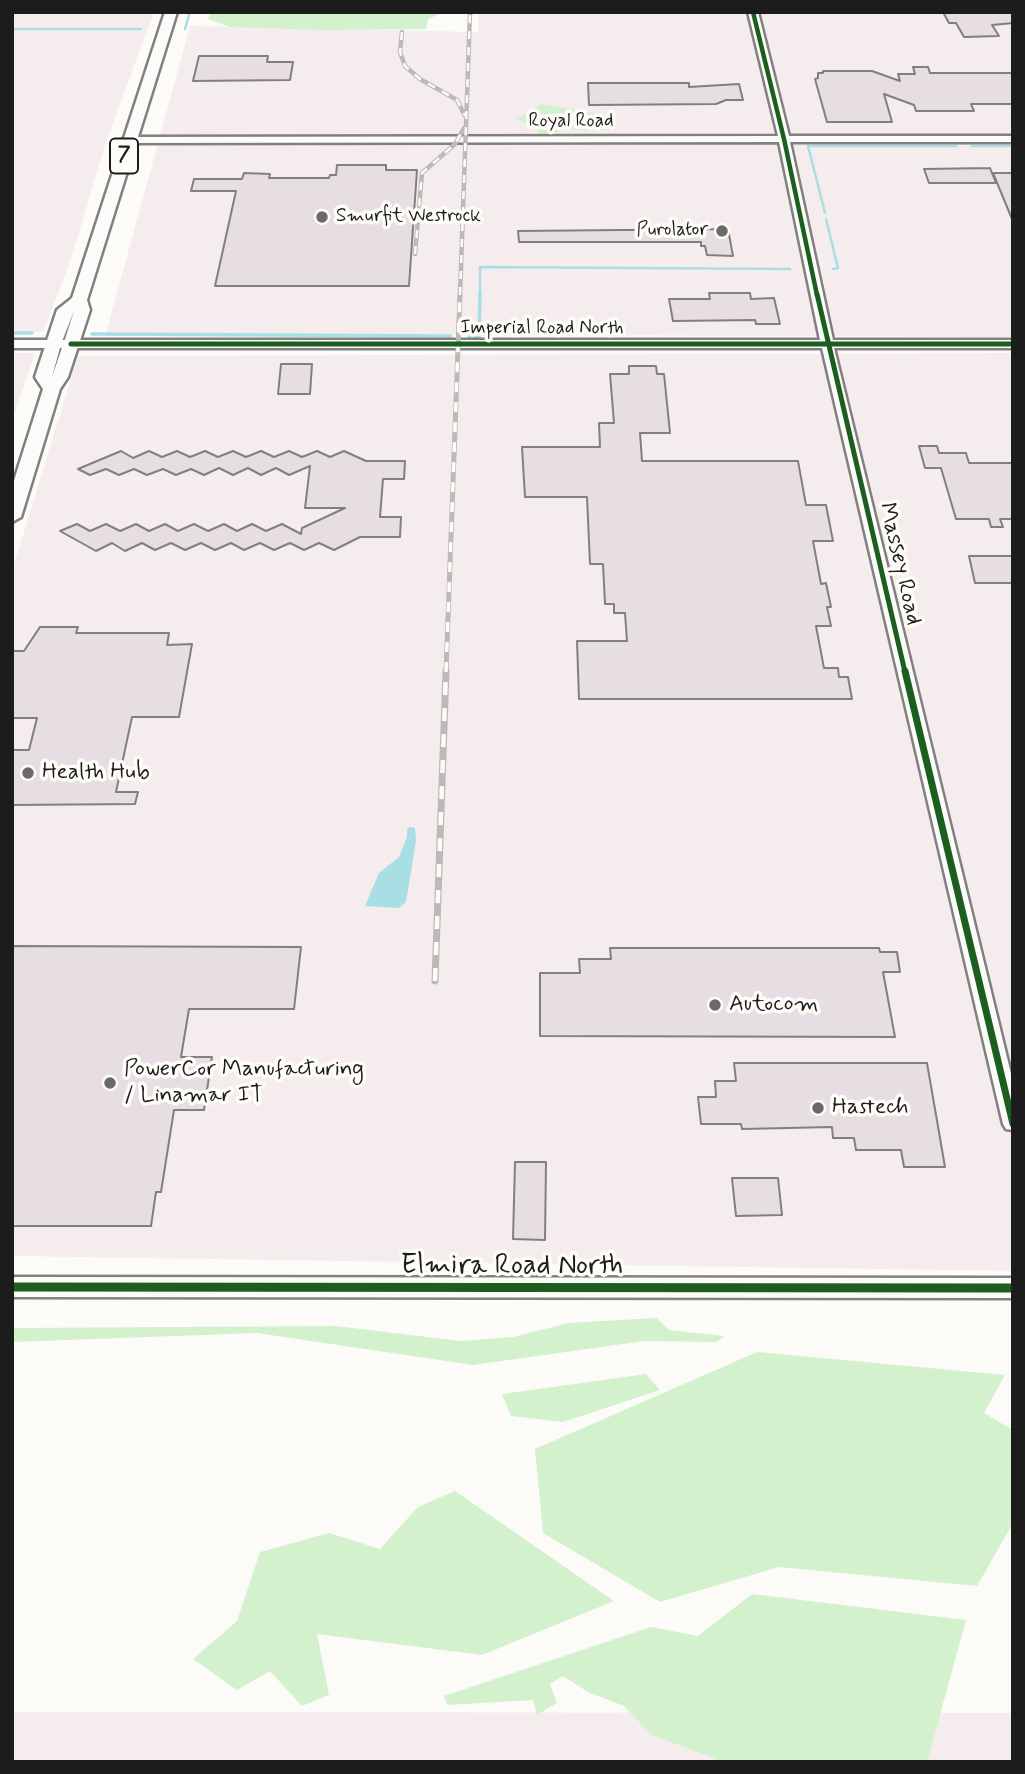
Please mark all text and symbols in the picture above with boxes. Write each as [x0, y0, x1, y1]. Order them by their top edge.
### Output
street label: Royal Road [528, 111, 614, 133]
road number: 7 [110, 138, 138, 174]
place label: Smurfit Westrock [336, 206, 481, 228]
marker: Smurfit Westrock [314, 209, 330, 225]
place label: Purolator [636, 220, 708, 242]
marker: Purolator [714, 223, 730, 239]
street label: Imperial Road North [461, 318, 623, 340]
street label: Massey Road [872, 500, 926, 628]
place label: Health Hub [42, 759, 150, 787]
marker: Health Hub [20, 765, 36, 781]
place label: Autocom [729, 991, 819, 1019]
marker: Autocom [707, 997, 723, 1013]
place label: PowerCor Manufacturing / Linamar IT [124, 1056, 364, 1110]
marker: PowerCor Manufacturing / Linamar IT [102, 1075, 118, 1091]
place label: Hastech [832, 1094, 909, 1122]
marker: Hastech [810, 1100, 826, 1116]
street label: Elmira Road North [401, 1250, 623, 1284]

